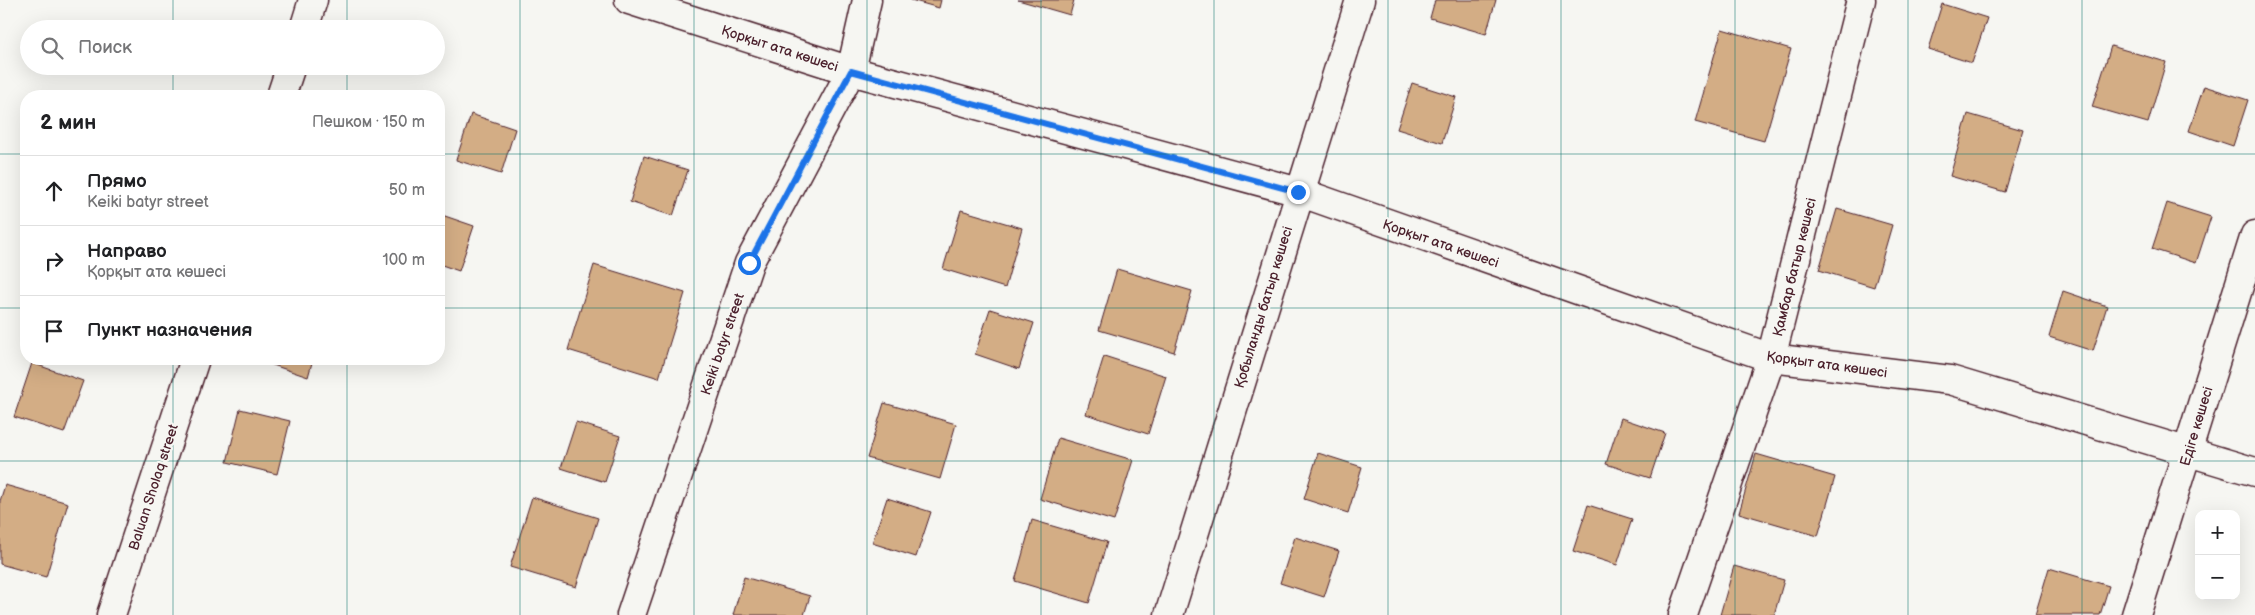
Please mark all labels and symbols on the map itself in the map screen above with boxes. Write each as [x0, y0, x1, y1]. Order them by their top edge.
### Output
street label: Қорқыт ата көшесі [719, 22, 840, 75]
route end [1287, 181, 1310, 204]
street label: Қамбар батыр көшесі [1769, 196, 1820, 338]
street label: Қорқыт ата көшесі [1380, 216, 1501, 271]
street label: Қобыланды батыр көшесі [1231, 224, 1296, 390]
route start [738, 252, 761, 275]
street label: Keiki batyr street [697, 290, 748, 397]
street label: Қорқыт ата көшесі [1765, 348, 1888, 381]
street label: Едіге көшесі [2176, 384, 2217, 468]
street label: Baluan Sholaq street [125, 421, 182, 552]

